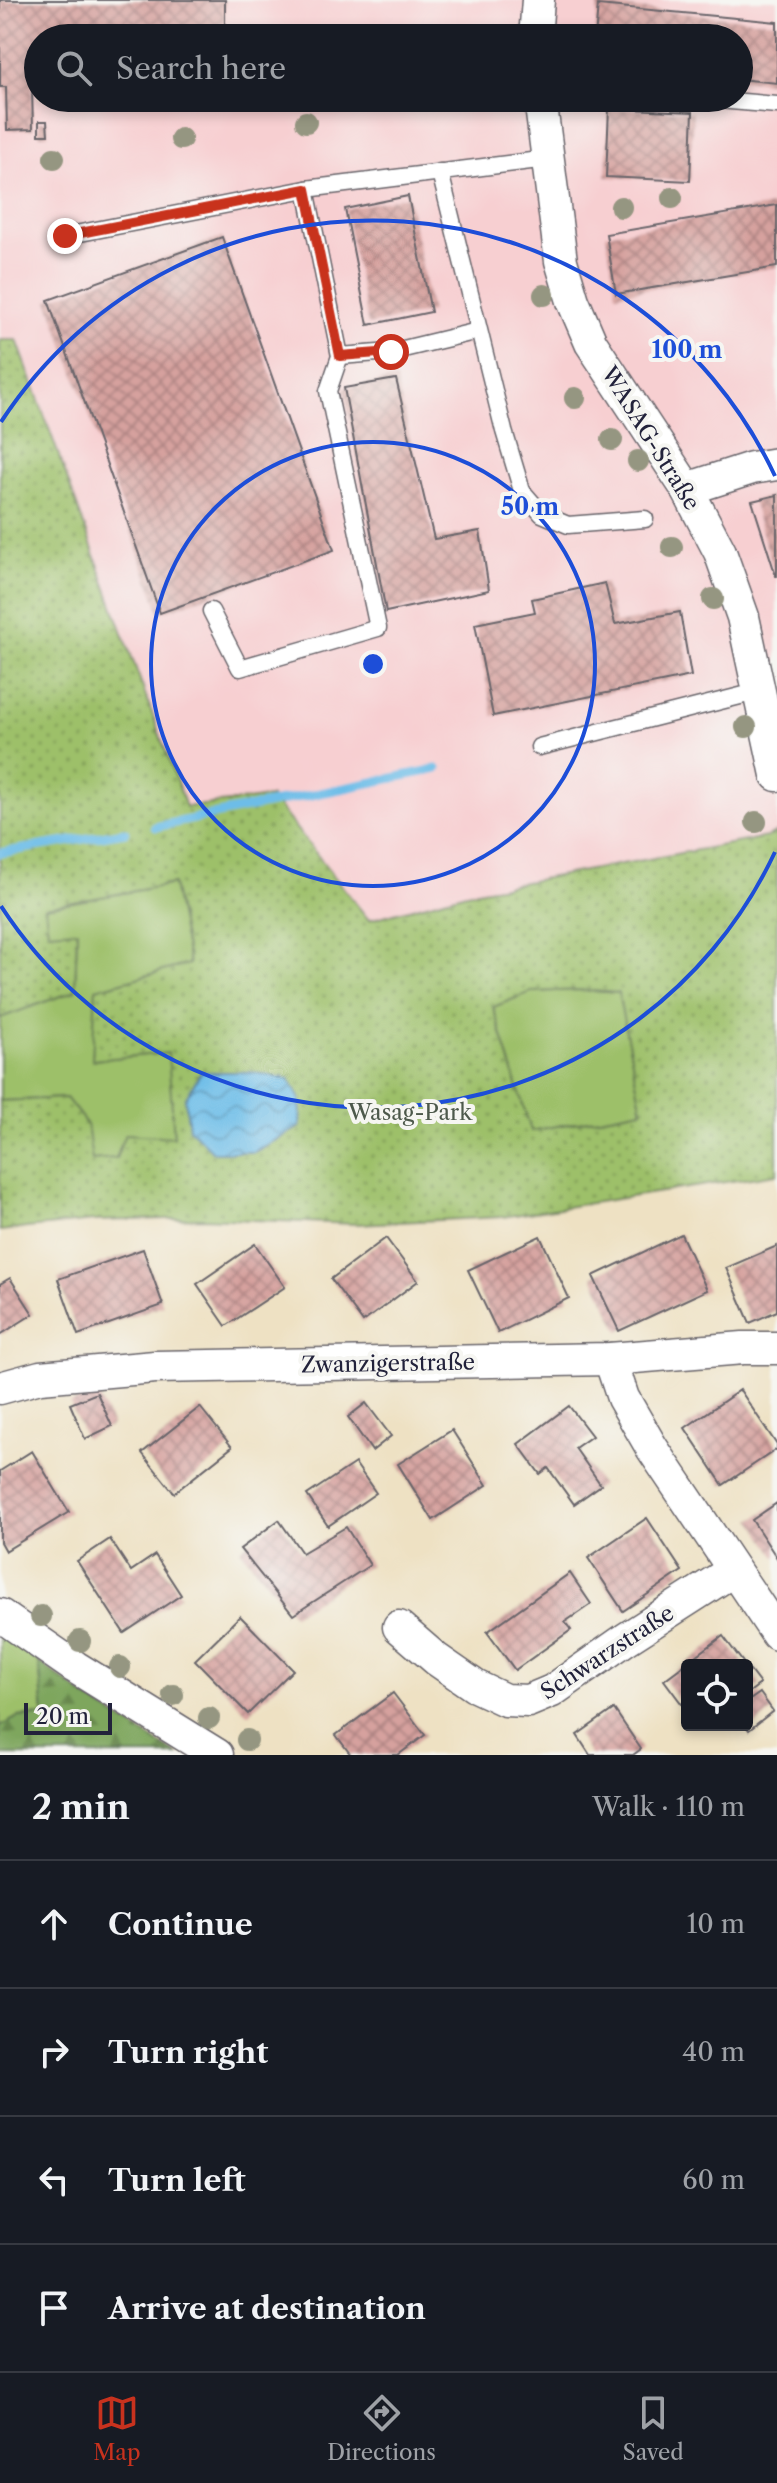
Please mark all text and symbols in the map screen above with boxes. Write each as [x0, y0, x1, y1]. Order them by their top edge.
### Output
search box [24, 24, 753, 112]
icon: search [52, 46, 96, 90]
text: Search here [116, 50, 286, 87]
route end [47, 218, 83, 254]
route start [373, 334, 409, 370]
text: 100 m [651, 335, 723, 364]
street label: WASAG-Straße [595, 361, 706, 515]
text: 50 m [501, 492, 559, 521]
centre of rings [359, 650, 387, 678]
park label: Wasag-Park [347, 1099, 473, 1126]
street label: Zwanzigerstraße [301, 1348, 475, 1379]
street label: Schwarzstraße [536, 1599, 679, 1705]
map controls [681, 1659, 753, 1731]
button: locate [681, 1659, 753, 1731]
scale bar [24, 1699, 112, 1735]
text: 20 m [36, 1703, 89, 1730]
text: 2 min [32, 1786, 130, 1828]
text: Walk · 110 m [592, 1791, 745, 1823]
icon: ahead [32, 1902, 76, 1946]
text: Continue [108, 1906, 253, 1943]
text: 10 m [686, 1908, 745, 1940]
icon: right [32, 2030, 76, 2074]
text: Turn right [108, 2034, 268, 2071]
text: 40 m [682, 2036, 745, 2068]
icon: left [32, 2158, 76, 2202]
text: Turn left [108, 2162, 245, 2199]
text: 60 m [682, 2164, 745, 2196]
icon: arrive [32, 2286, 76, 2330]
text: Arrive at destination [108, 2290, 426, 2327]
tab: Map [93, 2391, 141, 2466]
tab: Directions [327, 2391, 436, 2466]
tab: Saved [623, 2391, 684, 2466]

